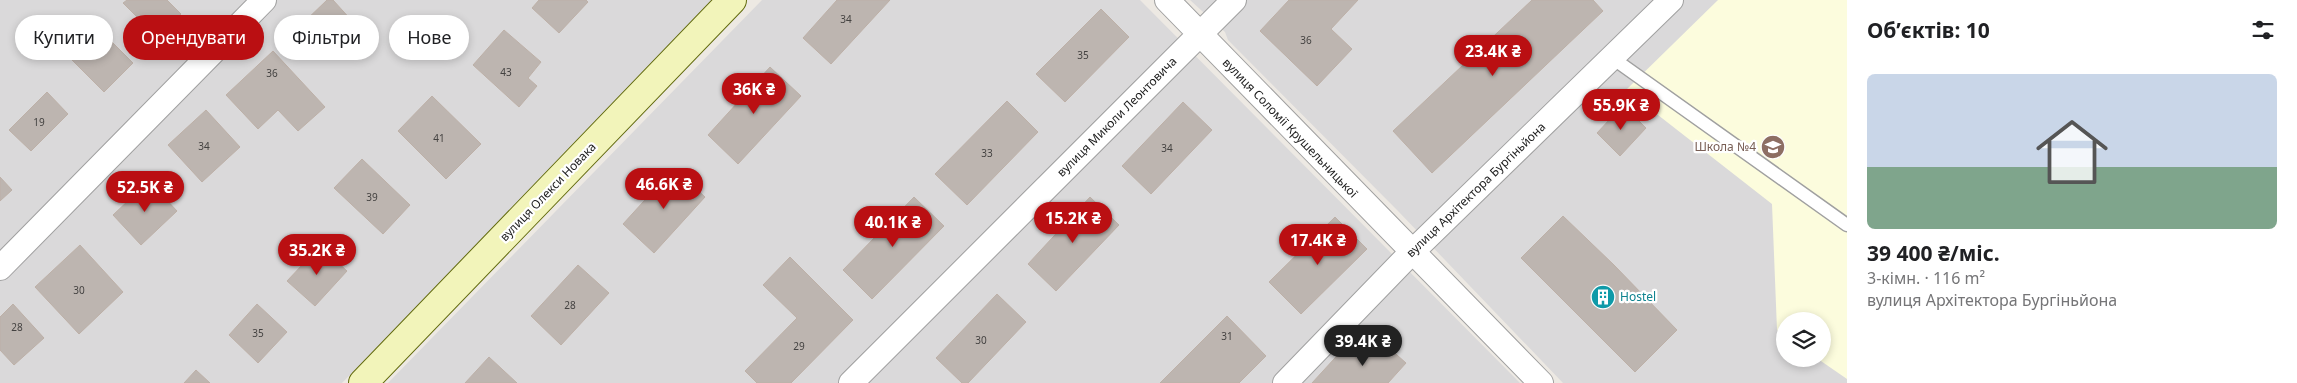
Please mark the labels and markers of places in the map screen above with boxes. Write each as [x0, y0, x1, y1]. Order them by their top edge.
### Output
pin: 23.4K ₴ [1447, 34, 1539, 77]
pin: 36K ₴ [719, 72, 789, 115]
pin: 55.9K ₴ [1575, 88, 1667, 131]
school or university icon: Школа №4 [1760, 134, 1786, 160]
place label: Школа №4 [1694, 138, 1756, 155]
pin: 46.6K ₴ [618, 168, 710, 210]
pin: 52.5K ₴ [99, 170, 191, 213]
pin: 15.2K ₴ [1027, 202, 1119, 244]
pin: 40.1K ₴ [847, 206, 939, 248]
pin: 17.4K ₴ [1272, 224, 1364, 266]
pin: 35.2K ₴ [271, 234, 363, 276]
building icon: Hostel [1590, 284, 1616, 310]
place label: Hostel [1620, 288, 1656, 305]
pin: 39.4K ₴ [1317, 324, 1409, 367]

